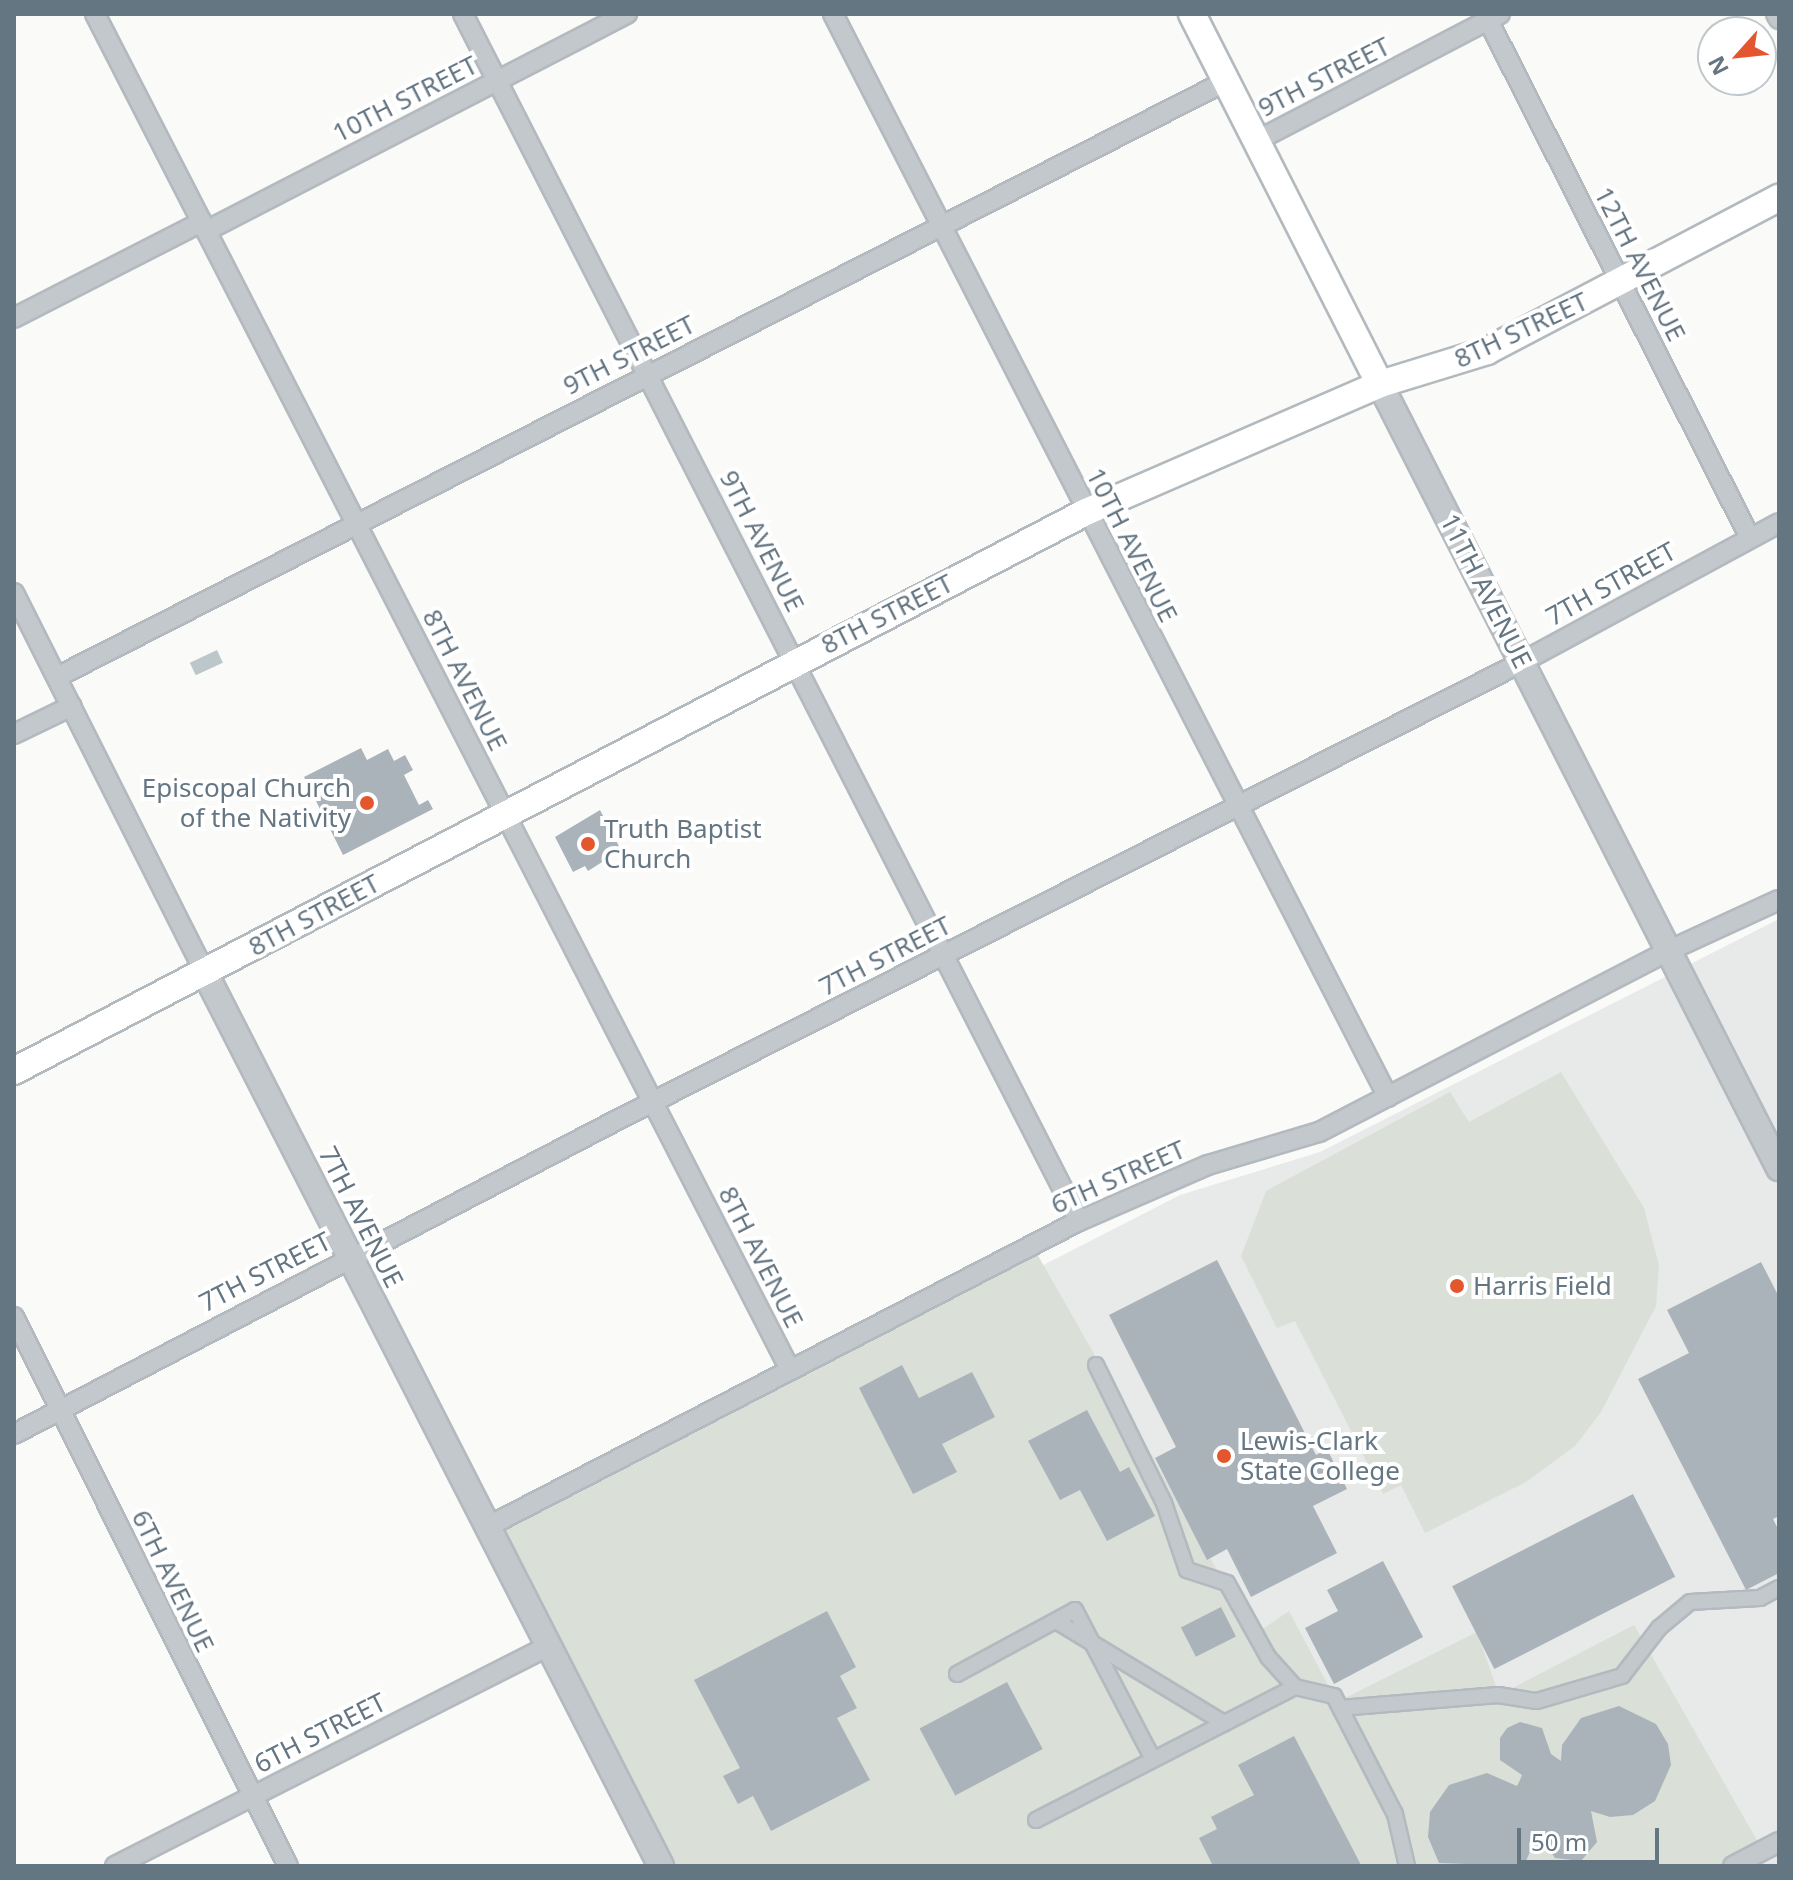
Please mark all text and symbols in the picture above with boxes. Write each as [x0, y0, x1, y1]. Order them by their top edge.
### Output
north arrow [1697, 16, 1777, 96]
street label: 9TH STREET [1253, 30, 1395, 124]
street label: 10TH STREET [327, 49, 483, 149]
text: N [1700, 51, 1735, 81]
street label: 12TH AVENUE [1588, 182, 1692, 346]
street label: 8TH STREET [1449, 286, 1593, 374]
street label: 9TH STREET [558, 308, 700, 402]
street label: 10TH AVENUE [1080, 463, 1184, 627]
street label: 9TH AVENUE [713, 465, 811, 617]
street label: 11TH AVENUE [1434, 509, 1538, 673]
street label: 7TH STREET [1541, 536, 1681, 632]
street label: 8TH STREET [816, 567, 958, 661]
street label: 8TH AVENUE [416, 604, 514, 756]
place label: Episcopal Church of the Nativity [142, 772, 351, 834]
marker: Episcopal Church of the Nativity [358, 794, 376, 812]
place label: Truth Baptist Church [604, 813, 762, 874]
marker: Truth Baptist Church [579, 835, 597, 853]
street label: 8TH STREET [243, 868, 385, 962]
street label: 7TH STREET [814, 909, 956, 1003]
street label: 6TH STREET [1046, 1134, 1190, 1220]
street label: 7TH AVENUE [312, 1141, 410, 1293]
street label: 8TH AVENUE [712, 1181, 810, 1333]
street label: 7TH STREET [194, 1225, 336, 1319]
place label: Harris Field [1473, 1270, 1612, 1302]
marker: Harris Field [1448, 1277, 1466, 1295]
place label: Lewis-Clark State College [1240, 1425, 1400, 1486]
marker: Lewis-Clark State College [1215, 1447, 1233, 1465]
street label: 6TH AVENUE [125, 1505, 221, 1657]
street label: 6TH STREET [249, 1686, 391, 1780]
scale bar [1521, 1812, 1663, 1862]
text: 50 m [1531, 1825, 1587, 1858]

